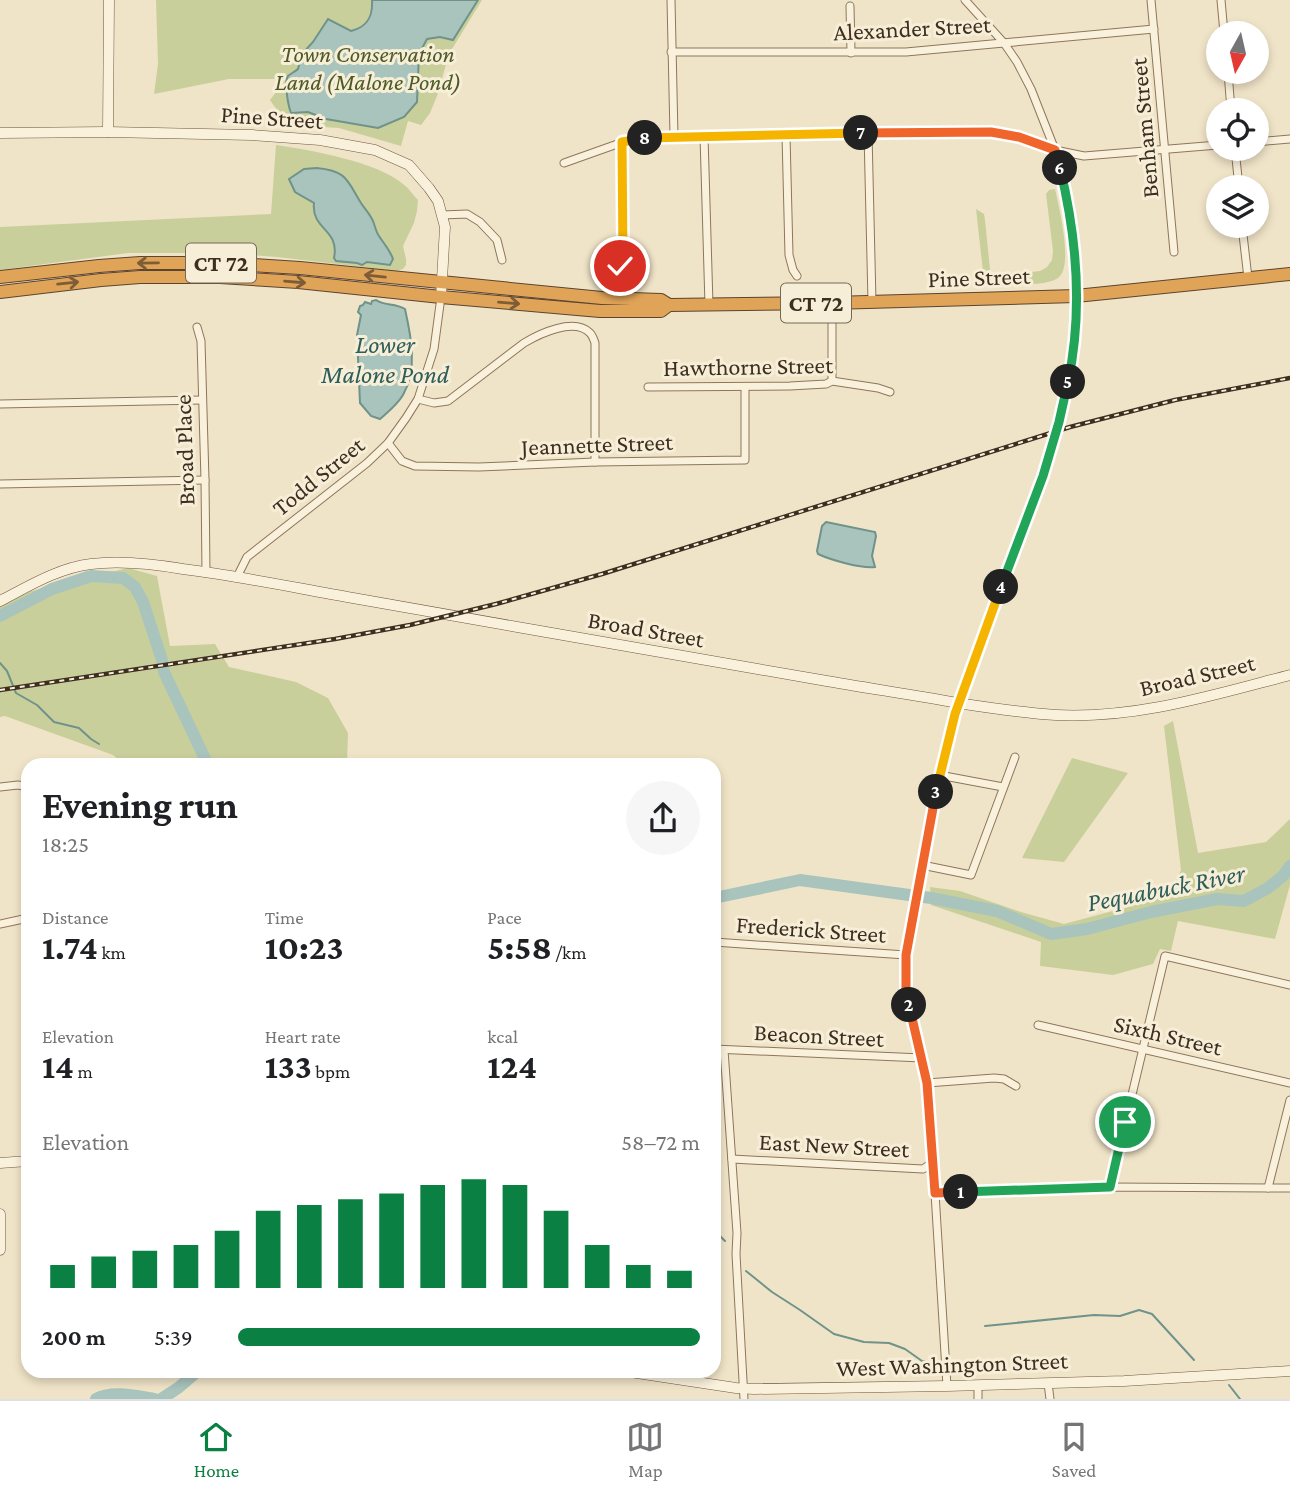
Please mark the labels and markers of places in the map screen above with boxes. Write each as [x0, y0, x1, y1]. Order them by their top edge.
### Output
pin: 7 [844, 116, 878, 150]
pin: 8 [628, 120, 662, 156]
pin: 6 [1042, 150, 1078, 186]
pin [590, 236, 650, 296]
pin: 5 [1050, 364, 1086, 400]
pin: 4 [984, 570, 1018, 604]
pin: 3 [918, 774, 954, 810]
pin: 2 [892, 988, 926, 1023]
pin [1095, 1092, 1155, 1152]
pin: 1 [944, 1174, 978, 1210]

